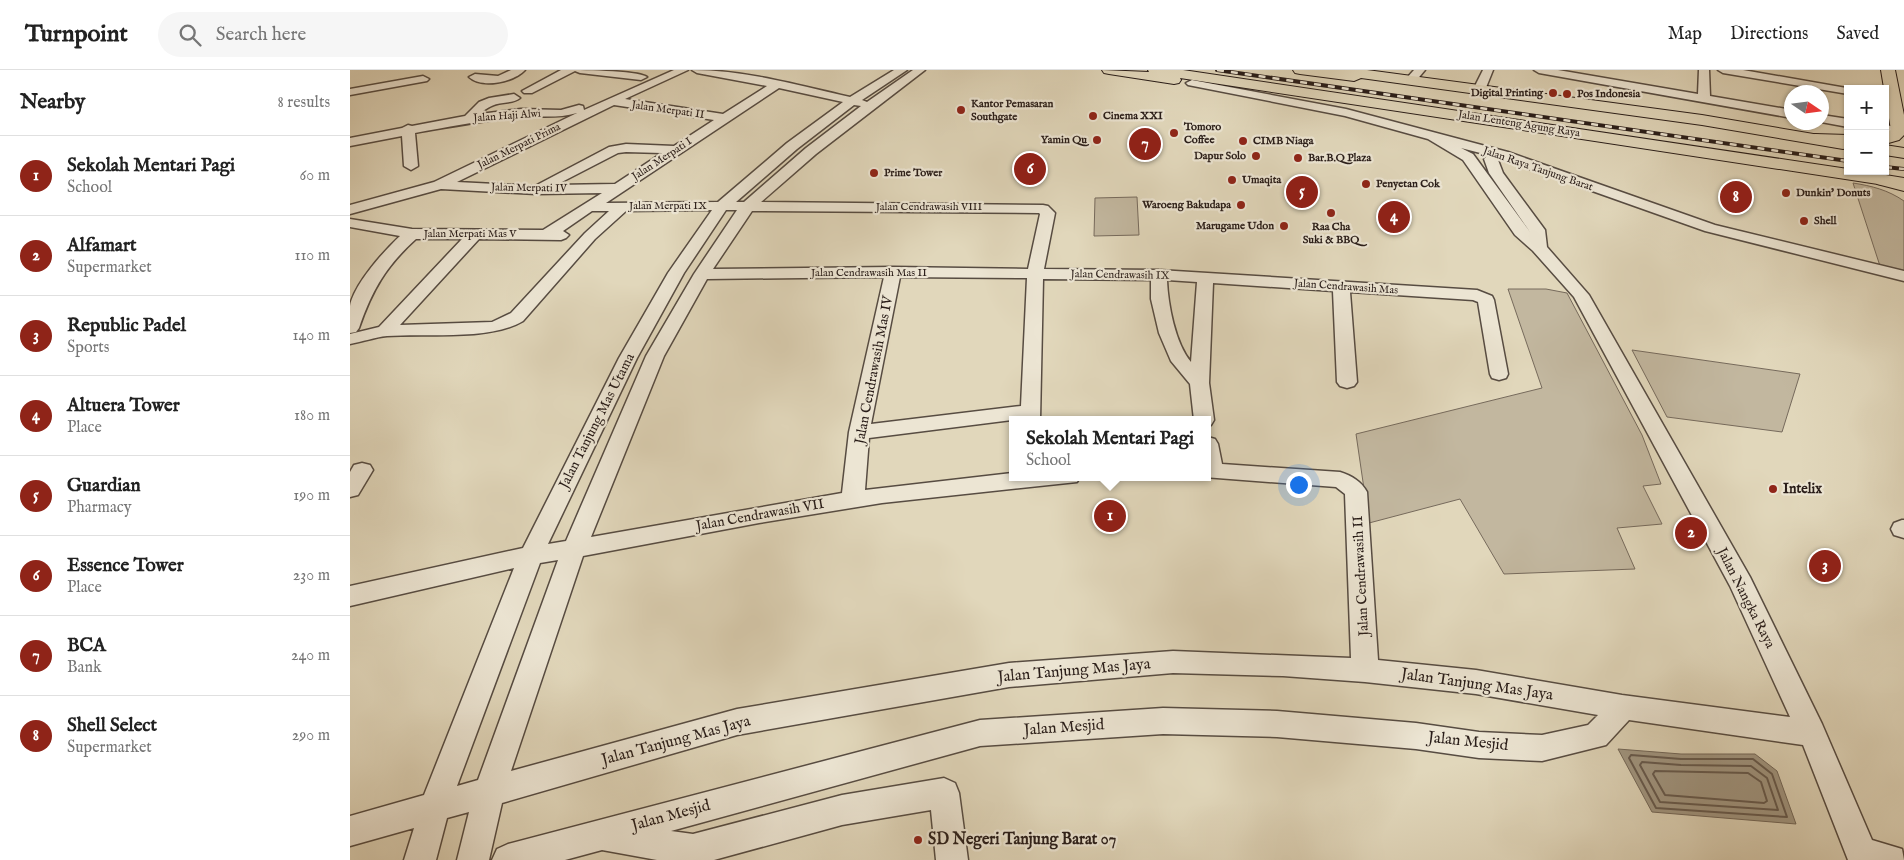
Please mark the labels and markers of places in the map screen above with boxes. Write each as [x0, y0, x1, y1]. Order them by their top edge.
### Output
place label: Digital Printing [1471, 86, 1544, 100]
marker: Digital Printing [1547, 87, 1559, 99]
place label: Pos Indonesia [1577, 87, 1640, 101]
marker: Pos Indonesia [1561, 88, 1573, 100]
place label: Kantor Pemasaran Southgate [971, 97, 1054, 124]
marker: Kantor Pemasaran Southgate [955, 104, 967, 116]
place label: Cinema XXI [1103, 109, 1163, 123]
marker: Cinema XXI [1087, 110, 1099, 122]
place label: Tomoro Coffee [1183, 120, 1221, 147]
pin: 7 [1129, 125, 1161, 163]
marker: Tomoro Coffee [1168, 127, 1180, 139]
place label: Yamin Qu [1041, 133, 1089, 147]
marker: Yamin Qu [1091, 134, 1103, 146]
place label: CIMB Niaga [1253, 134, 1314, 148]
marker: CIMB Niaga [1237, 135, 1249, 147]
place label: Dapur Solo [1194, 149, 1246, 163]
pin: 6 [1014, 150, 1046, 188]
marker: Dapur Solo [1250, 150, 1262, 162]
place label: Bar.B.Q Plaza [1308, 151, 1371, 165]
marker: Bar.B.Q Plaza [1292, 152, 1304, 164]
place label: Prime Tower [884, 166, 943, 180]
marker: Prime Tower [868, 167, 880, 179]
place label: Umaqita [1241, 173, 1281, 187]
pin: 5 [1286, 173, 1318, 211]
marker: Umaqita [1226, 174, 1238, 186]
place label: Penyetan Cok [1376, 177, 1441, 191]
marker: Penyetan Cok [1360, 178, 1372, 190]
pin: 8 [1720, 178, 1752, 216]
place label: Dunkin' Donuts [1796, 186, 1870, 200]
marker: Dunkin' Donuts [1780, 187, 1792, 199]
place label: Waroeng Bakudapa [1141, 198, 1231, 212]
pin: 4 [1378, 198, 1410, 236]
marker: Waroeng Bakudapa [1235, 199, 1247, 211]
marker: Raa Cha Suki & BBQ [1325, 207, 1337, 219]
place label: Shell [1814, 214, 1838, 228]
marker: Shell [1798, 215, 1810, 227]
place label: Marugame Udon [1196, 219, 1274, 233]
marker: Marugame Udon [1278, 220, 1290, 232]
place label: Raa Cha Suki & BBQ [1303, 220, 1367, 247]
place label: Intelix [1783, 480, 1822, 498]
marker: Intelix [1767, 483, 1779, 495]
pin: 1 [1094, 497, 1126, 535]
pin: 2 [1675, 514, 1707, 552]
pin: 3 [1809, 547, 1841, 585]
place label: SD Negeri Tanjung Barat 07 [928, 830, 1116, 850]
marker: SD Negeri Tanjung Barat 07 [912, 834, 924, 846]

